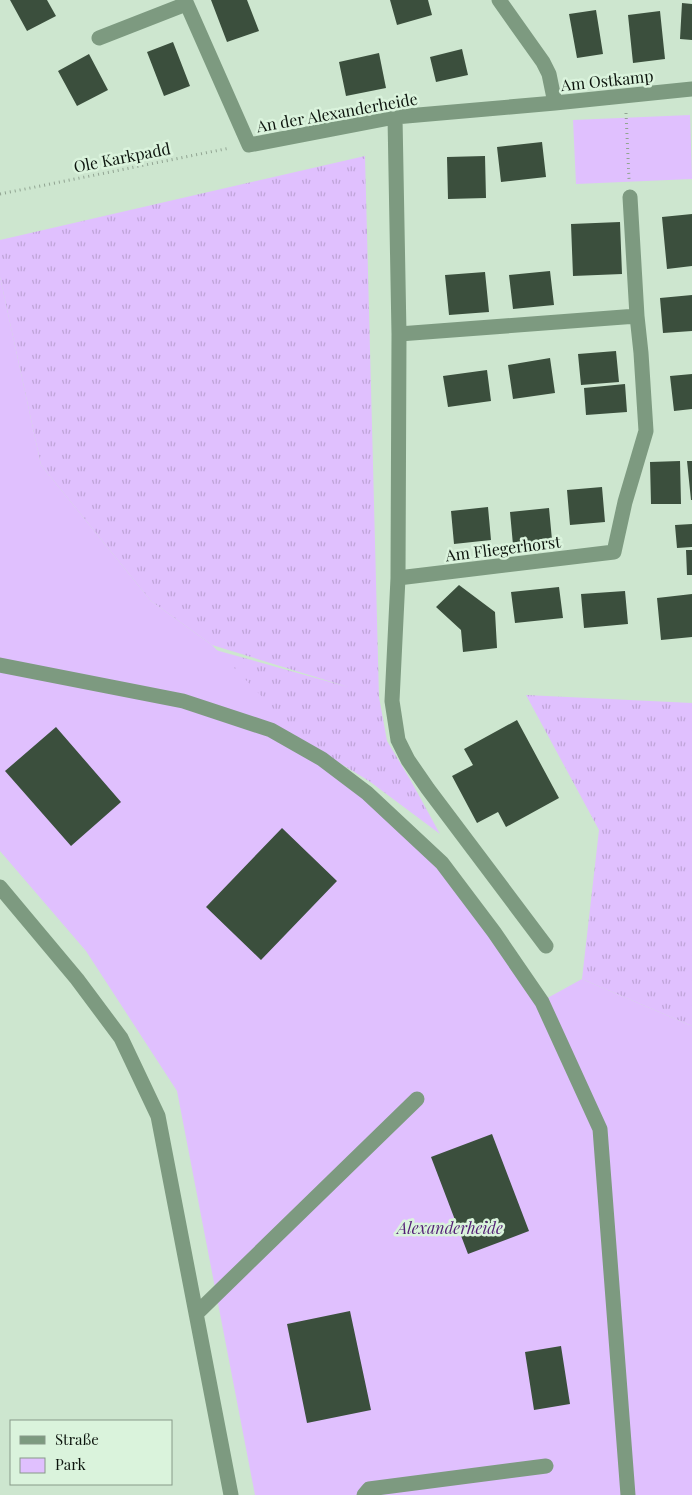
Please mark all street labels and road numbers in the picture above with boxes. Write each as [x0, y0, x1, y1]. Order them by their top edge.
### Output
street label: Am Ostkamp [559, 65, 654, 95]
street label: An der Alexanderheide [254, 87, 419, 137]
street label: Ole Karkpadd [72, 137, 172, 177]
street label: Am Fliegerhorst [443, 530, 562, 566]

